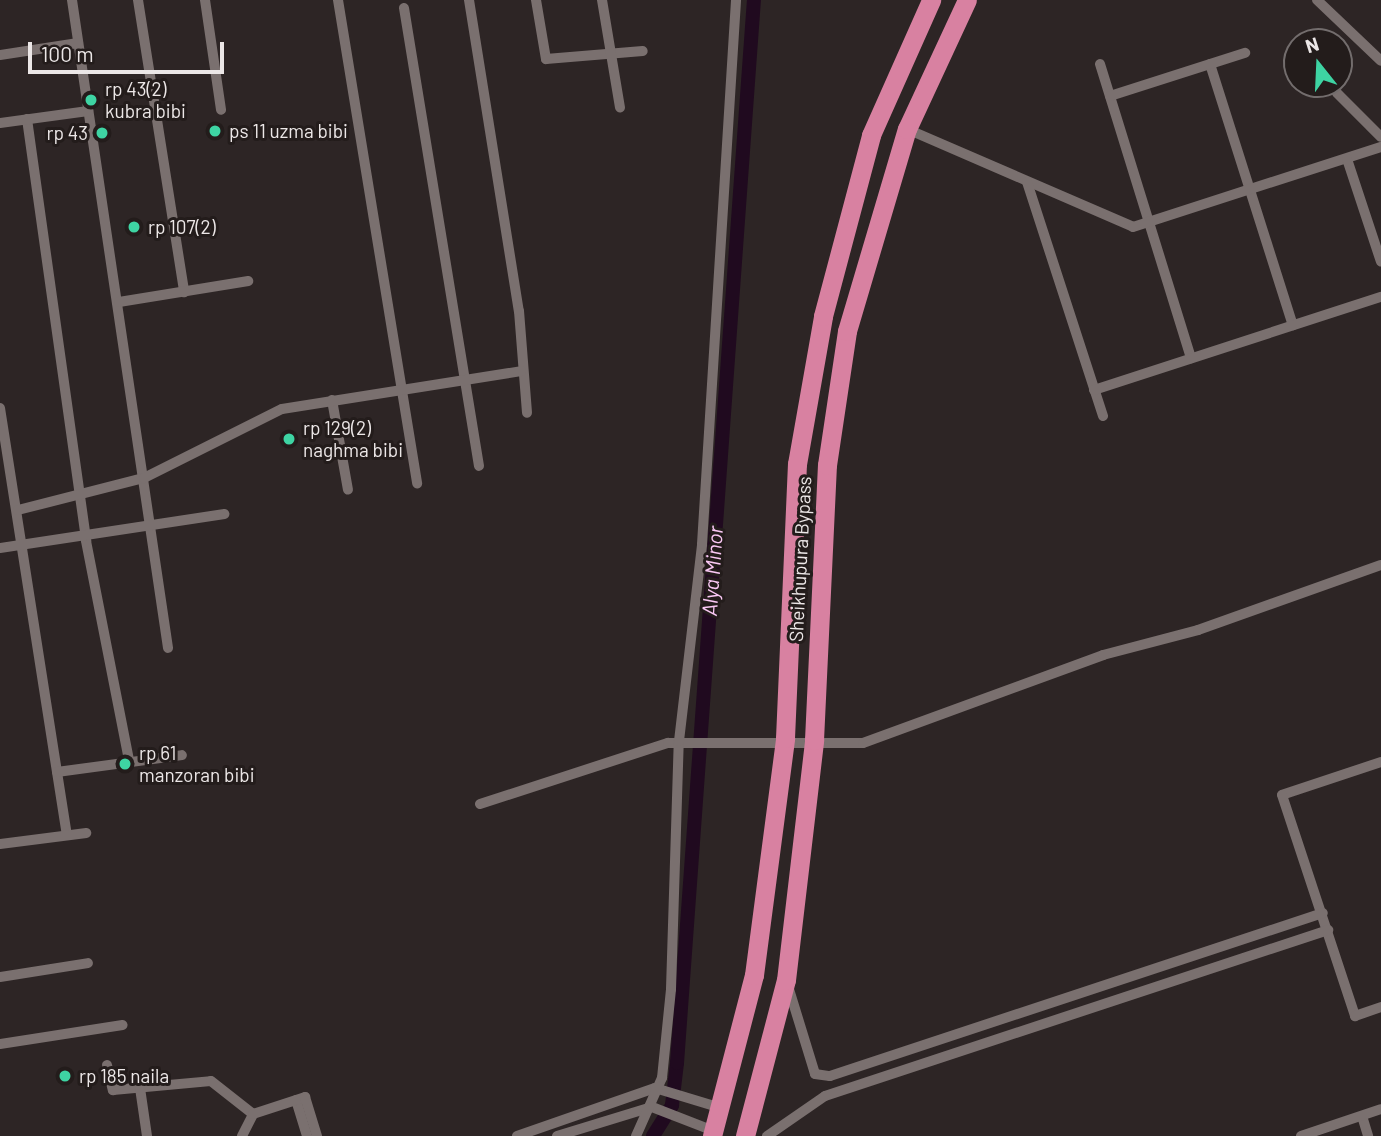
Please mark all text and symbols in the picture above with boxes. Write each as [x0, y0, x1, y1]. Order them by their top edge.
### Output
scale bar [32, 28, 228, 72]
north arrow [1283, 28, 1353, 98]
text: N [1302, 32, 1322, 57]
text: 100 m [41, 41, 94, 66]
place label: rp 43(2) kubra bibi [105, 78, 186, 122]
marker: rp 43(2) kubra bibi [83, 92, 99, 108]
place label: ps 11 uzma bibi [229, 120, 348, 142]
place label: rp 43 [47, 122, 88, 144]
marker: ps 11 uzma bibi [207, 123, 223, 139]
marker: rp 43 [94, 125, 110, 141]
place label: rp 107(2) [148, 216, 216, 238]
marker: rp 107(2) [126, 219, 142, 235]
place label: rp 129(2) naghma bibi [303, 417, 403, 461]
marker: rp 129(2) naghma bibi [281, 431, 297, 447]
street label: Sheikhupura Bypass [784, 476, 816, 642]
water label: Alya Minor [696, 525, 728, 617]
place label: rp 61 manzoran bibi [139, 742, 255, 786]
marker: rp 61 manzoran bibi [117, 756, 133, 772]
place label: rp 185 naila [79, 1065, 169, 1087]
marker: rp 185 naila [57, 1068, 73, 1084]

